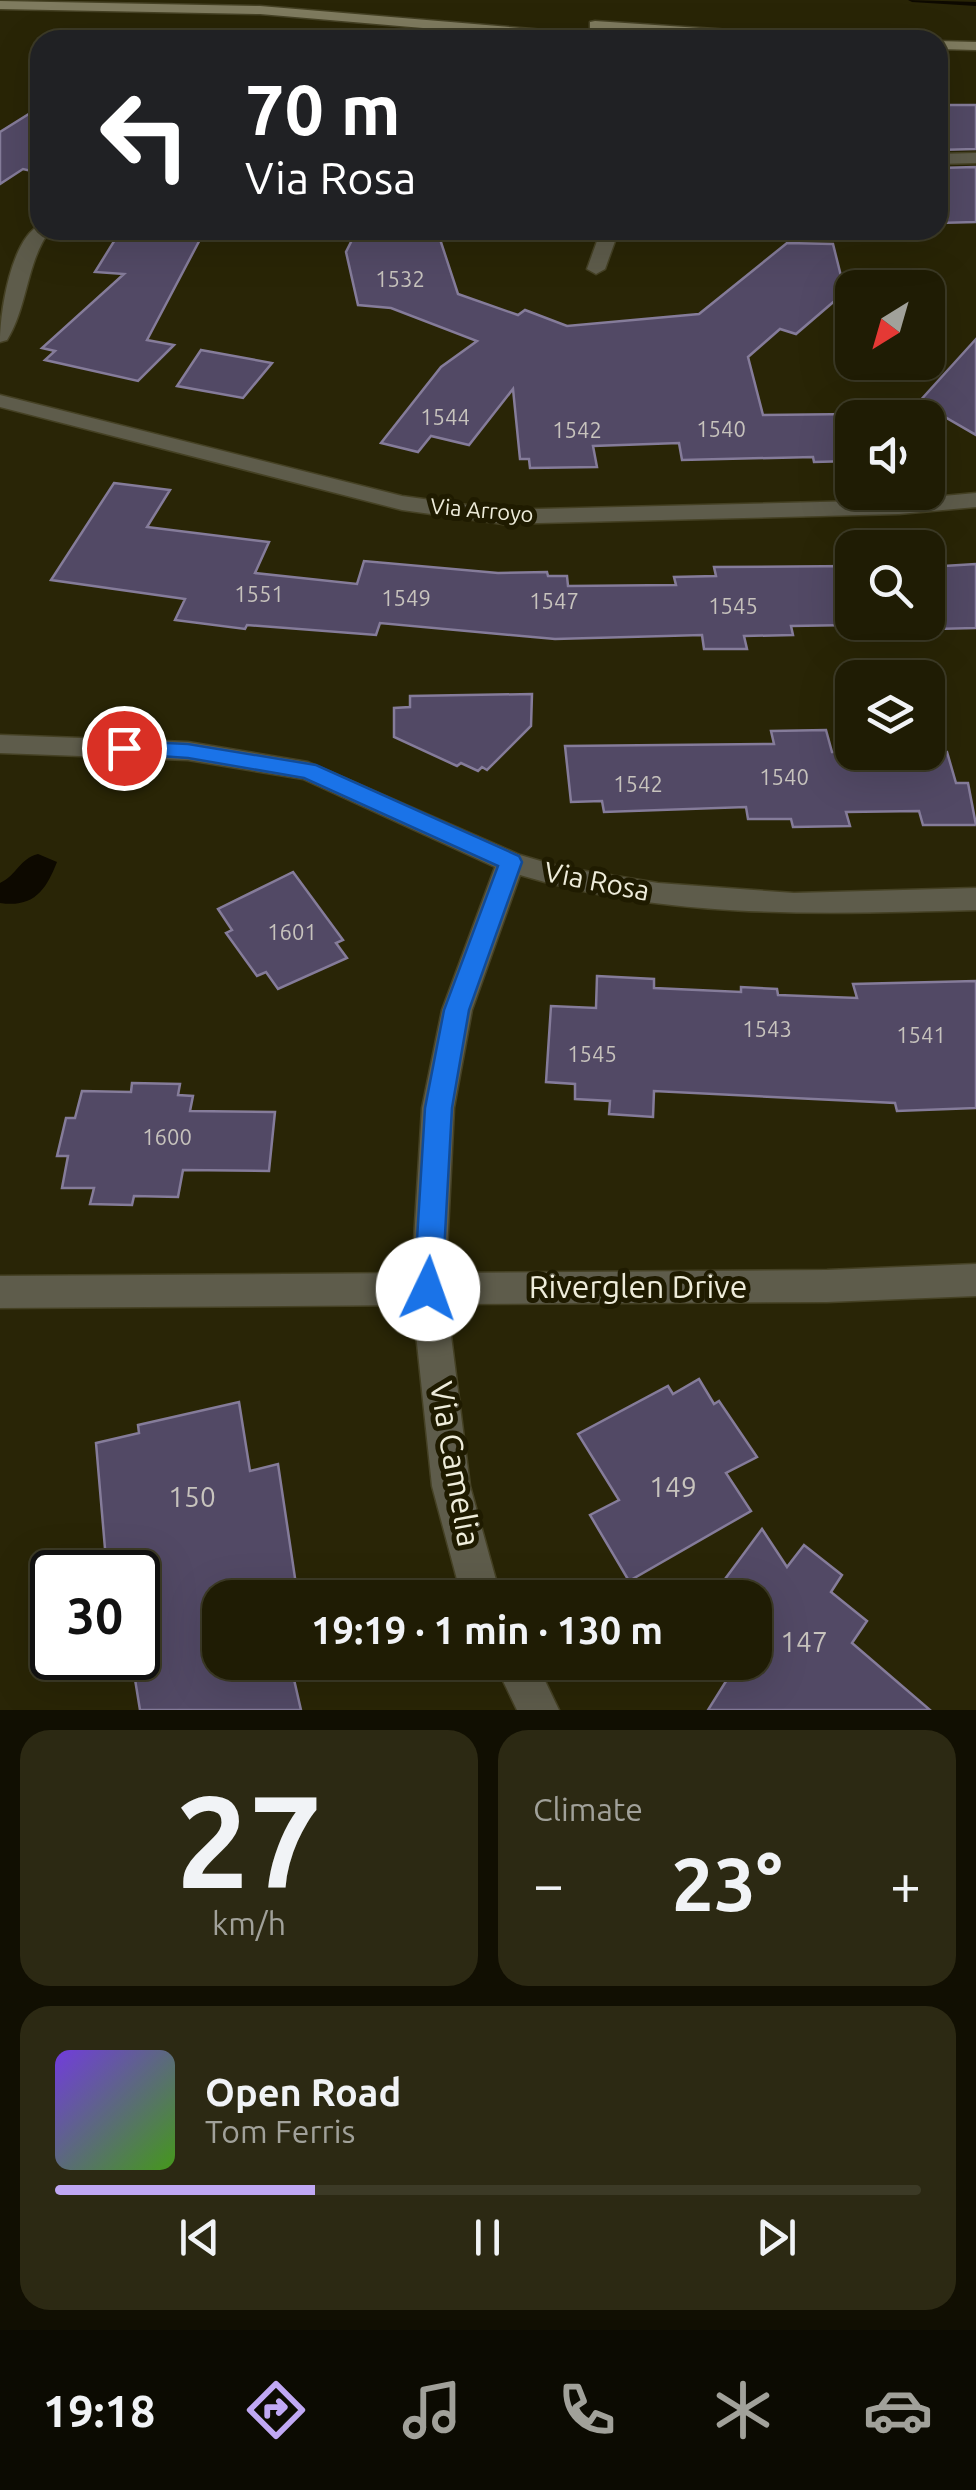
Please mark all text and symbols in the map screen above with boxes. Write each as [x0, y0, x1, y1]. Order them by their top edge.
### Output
icon: left [80, 70, 210, 200]
text: 70 m [245, 70, 401, 148]
text: Via Rosa [245, 152, 416, 203]
house number: 1532 [375, 266, 425, 291]
north arrow [835, 270, 945, 380]
map controls [835, 270, 945, 770]
button: sound [835, 400, 945, 510]
house number: 1544 [420, 404, 470, 429]
house number: 1540 [696, 416, 746, 441]
house number: 1542 [552, 417, 602, 442]
street label: Via Arroyo [429, 493, 535, 526]
button: search [835, 530, 945, 640]
house number: 1551 [234, 581, 284, 606]
house number: 1549 [381, 585, 431, 610]
house number: 1547 [529, 588, 579, 613]
house number: 1545 [708, 593, 758, 618]
button: layers [835, 660, 945, 770]
pin [82, 706, 167, 791]
icon: arrive [97, 721, 152, 776]
house number: 1540 [759, 764, 809, 789]
house number: 1542 [613, 771, 663, 796]
street label: Via Rosa [542, 855, 652, 906]
house number: 1601 [267, 919, 317, 944]
house number: 1543 [742, 1016, 792, 1041]
house number: 1541 [896, 1022, 946, 1047]
house number: 1545 [567, 1041, 617, 1066]
house number: 1600 [142, 1124, 192, 1149]
position arrow [376, 1237, 480, 1341]
street label: Riverglen Drive [529, 1268, 747, 1304]
street label: Via Camelia [424, 1379, 488, 1549]
house number: 149 [649, 1471, 697, 1502]
house number: 150 [168, 1481, 216, 1512]
speed limit sign: 30 [30, 1550, 160, 1680]
text: 19:19 · 1 min · 130 m [311, 1609, 663, 1651]
house number: 147 [780, 1626, 828, 1657]
text: 27 [176, 1767, 322, 1913]
text: Climate [533, 1791, 643, 1827]
text: 23° [671, 1841, 783, 1925]
text: − [533, 1853, 564, 1914]
text: + [890, 1853, 921, 1914]
text: km/h [212, 1905, 286, 1941]
text: Open Road [205, 2071, 401, 2113]
text: Tom Ferris [205, 2113, 355, 2149]
icon: previous [172, 2210, 227, 2265]
icon: pause [460, 2210, 515, 2265]
icon: next [749, 2210, 804, 2265]
icon: directions [241, 2375, 311, 2445]
icon: music [397, 2375, 467, 2445]
icon: phone [552, 2375, 622, 2445]
icon: climate [708, 2375, 778, 2445]
icon: car [863, 2375, 933, 2445]
text: 19:18 [43, 2385, 155, 2436]

